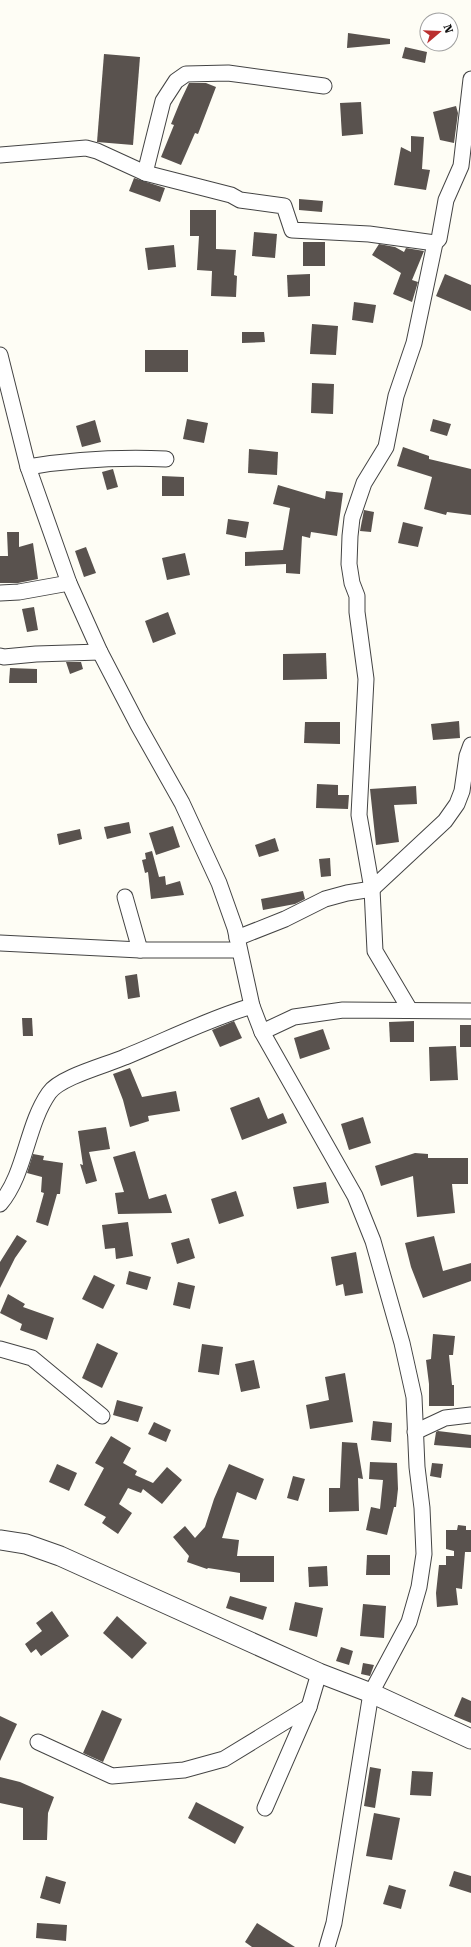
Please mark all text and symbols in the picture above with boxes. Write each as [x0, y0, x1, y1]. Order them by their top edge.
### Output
north arrow [419, 12, 459, 52]
text: N [440, 23, 456, 36]

